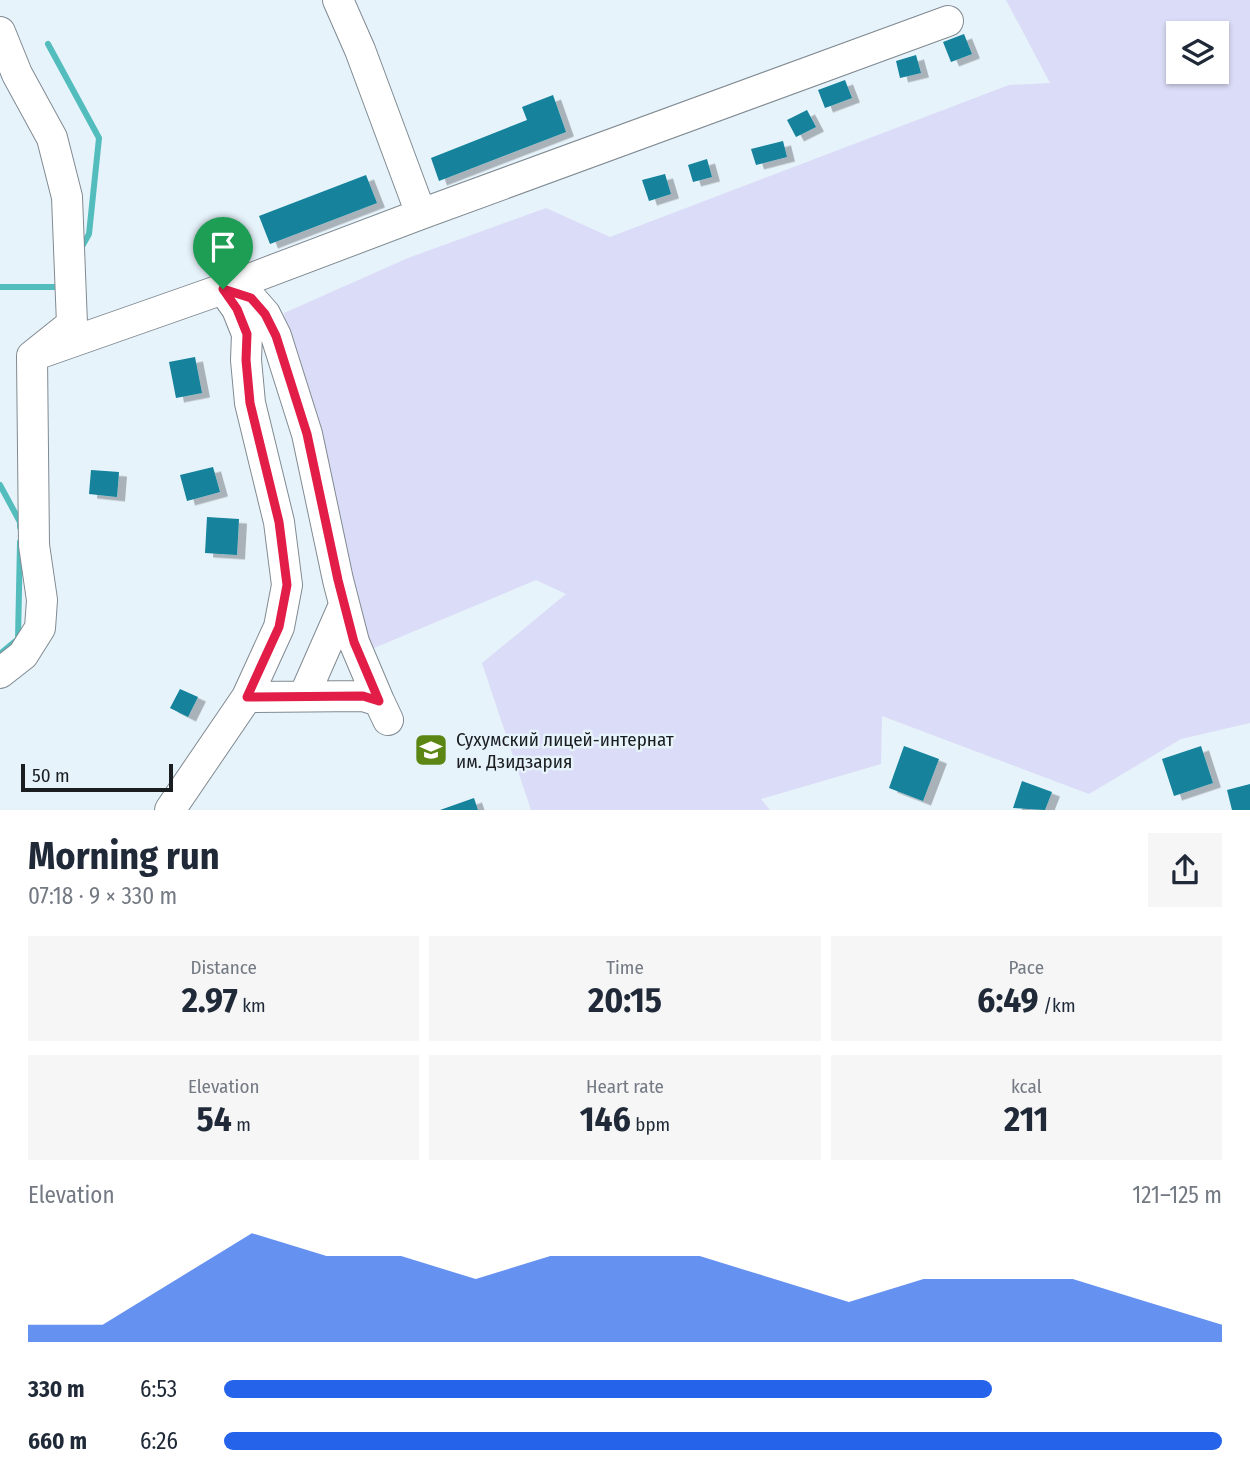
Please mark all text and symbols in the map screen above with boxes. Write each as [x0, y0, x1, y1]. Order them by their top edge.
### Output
map controls [1166, 21, 1229, 84]
button: layers [1166, 21, 1229, 84]
pin [193, 217, 253, 289]
icon: arrive [204, 228, 242, 266]
place label: Сухумский лицей-интернат им. Дзидзария [456, 728, 674, 773]
school or university icon: Сухумский лицей-интернат им. Дзидзария [412, 731, 450, 769]
scale bar [21, 761, 173, 793]
text: 50 m [32, 764, 70, 787]
text: Morning run [28, 833, 220, 879]
button: share [1148, 833, 1222, 907]
text: 07:18 · 9 × 330 m [28, 882, 177, 910]
text: Distance [190, 956, 257, 979]
text: Time [606, 956, 644, 979]
text: Pace [1009, 956, 1044, 979]
text: 2.97 [182, 979, 238, 1021]
text: 20:15 [588, 979, 662, 1021]
text: 6:49 [977, 979, 1039, 1021]
text: km [238, 994, 266, 1017]
text: /km [1039, 994, 1076, 1017]
text: Elevation [188, 1075, 259, 1098]
text: Heart rate [586, 1075, 664, 1098]
text: kcal [1011, 1075, 1042, 1098]
text: 54 [197, 1098, 232, 1140]
text: 146 [580, 1098, 631, 1140]
text: 211 [1004, 1098, 1049, 1140]
text: m [232, 1113, 251, 1136]
text: bpm [631, 1113, 670, 1136]
text: Elevation [28, 1181, 115, 1209]
text: 121–125 m [1132, 1181, 1222, 1209]
text: 330 m [28, 1375, 85, 1403]
text: 6:53 [140, 1375, 177, 1403]
text: 660 m [28, 1427, 87, 1455]
text: 6:26 [140, 1427, 178, 1455]

